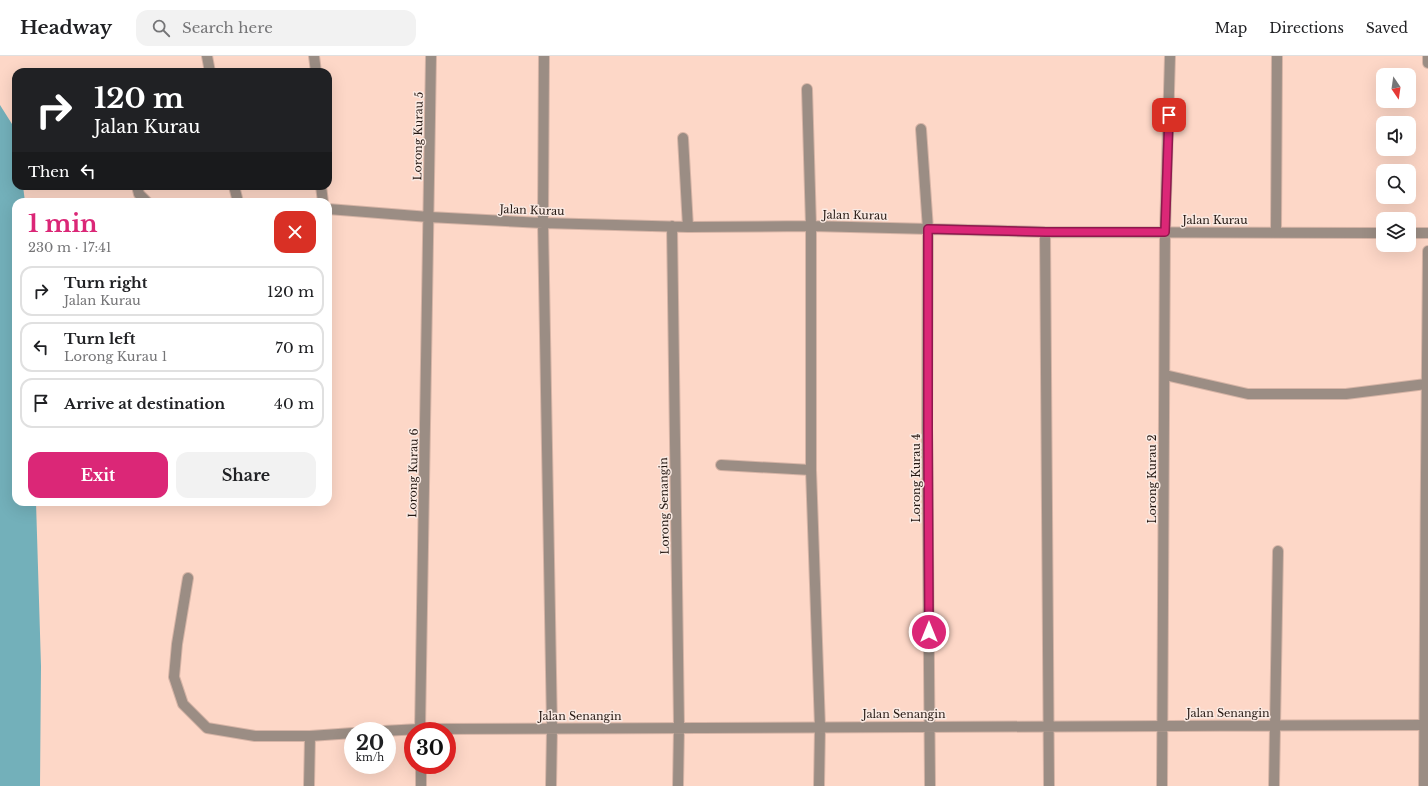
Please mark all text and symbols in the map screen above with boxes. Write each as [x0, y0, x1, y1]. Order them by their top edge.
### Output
search box [136, 10, 416, 46]
text: Headway [20, 16, 112, 39]
icon: search [150, 17, 172, 39]
text: Search here [182, 18, 273, 37]
text: Map [1215, 19, 1247, 37]
text: Directions [1269, 19, 1344, 37]
text: Saved [1366, 19, 1408, 37]
north arrow [1376, 68, 1416, 108]
map controls [1376, 68, 1416, 252]
text: 120 m [94, 81, 184, 116]
icon: right [28, 84, 80, 136]
street label: Lorong Kurau 5 [410, 92, 426, 180]
pin [1152, 98, 1186, 132]
icon: arrive [1158, 104, 1180, 126]
text: Jalan Kurau [94, 116, 200, 138]
button: sound [1376, 116, 1416, 156]
icon: left [77, 160, 99, 182]
text: Then [28, 162, 69, 181]
button: search [1376, 164, 1416, 204]
street label: Jalan Kurau [497, 202, 565, 218]
street label: Jalan Kurau [820, 207, 888, 223]
text: 1 min [28, 209, 98, 238]
button: close [274, 211, 316, 253]
button: layers [1376, 212, 1416, 252]
street label: Jalan Kurau [1181, 213, 1248, 227]
text: 230 m · 17:41 [28, 239, 112, 256]
text: Turn right [64, 273, 147, 292]
icon: right [30, 280, 52, 302]
text: 120 m [267, 282, 314, 301]
text: Jalan Kurau [64, 292, 141, 309]
text: Turn left [64, 329, 135, 348]
icon: left [30, 336, 52, 358]
text: 70 m [275, 338, 314, 357]
text: Lorong Kurau 1 [64, 348, 167, 365]
icon: arrive [30, 392, 52, 414]
text: Arrive at destination [64, 394, 225, 413]
text: 40 m [274, 394, 314, 413]
street label: Lorong Kurau 6 [405, 428, 421, 518]
street label: Lorong Kurau 4 [909, 434, 923, 522]
street label: Lorong Kurau 2 [1145, 434, 1159, 524]
button: Exit [28, 452, 168, 498]
button: Share [176, 452, 316, 498]
street label: Lorong Senangin [656, 457, 672, 555]
position arrow [908, 611, 950, 653]
street label: Jalan Senangin [1184, 706, 1270, 720]
street label: Jalan Senangin [860, 707, 946, 721]
street label: Jalan Senangin [536, 709, 622, 723]
speed limit sign: 30 [404, 722, 456, 774]
text: 20 [356, 731, 384, 755]
text: km/h [356, 751, 384, 764]

